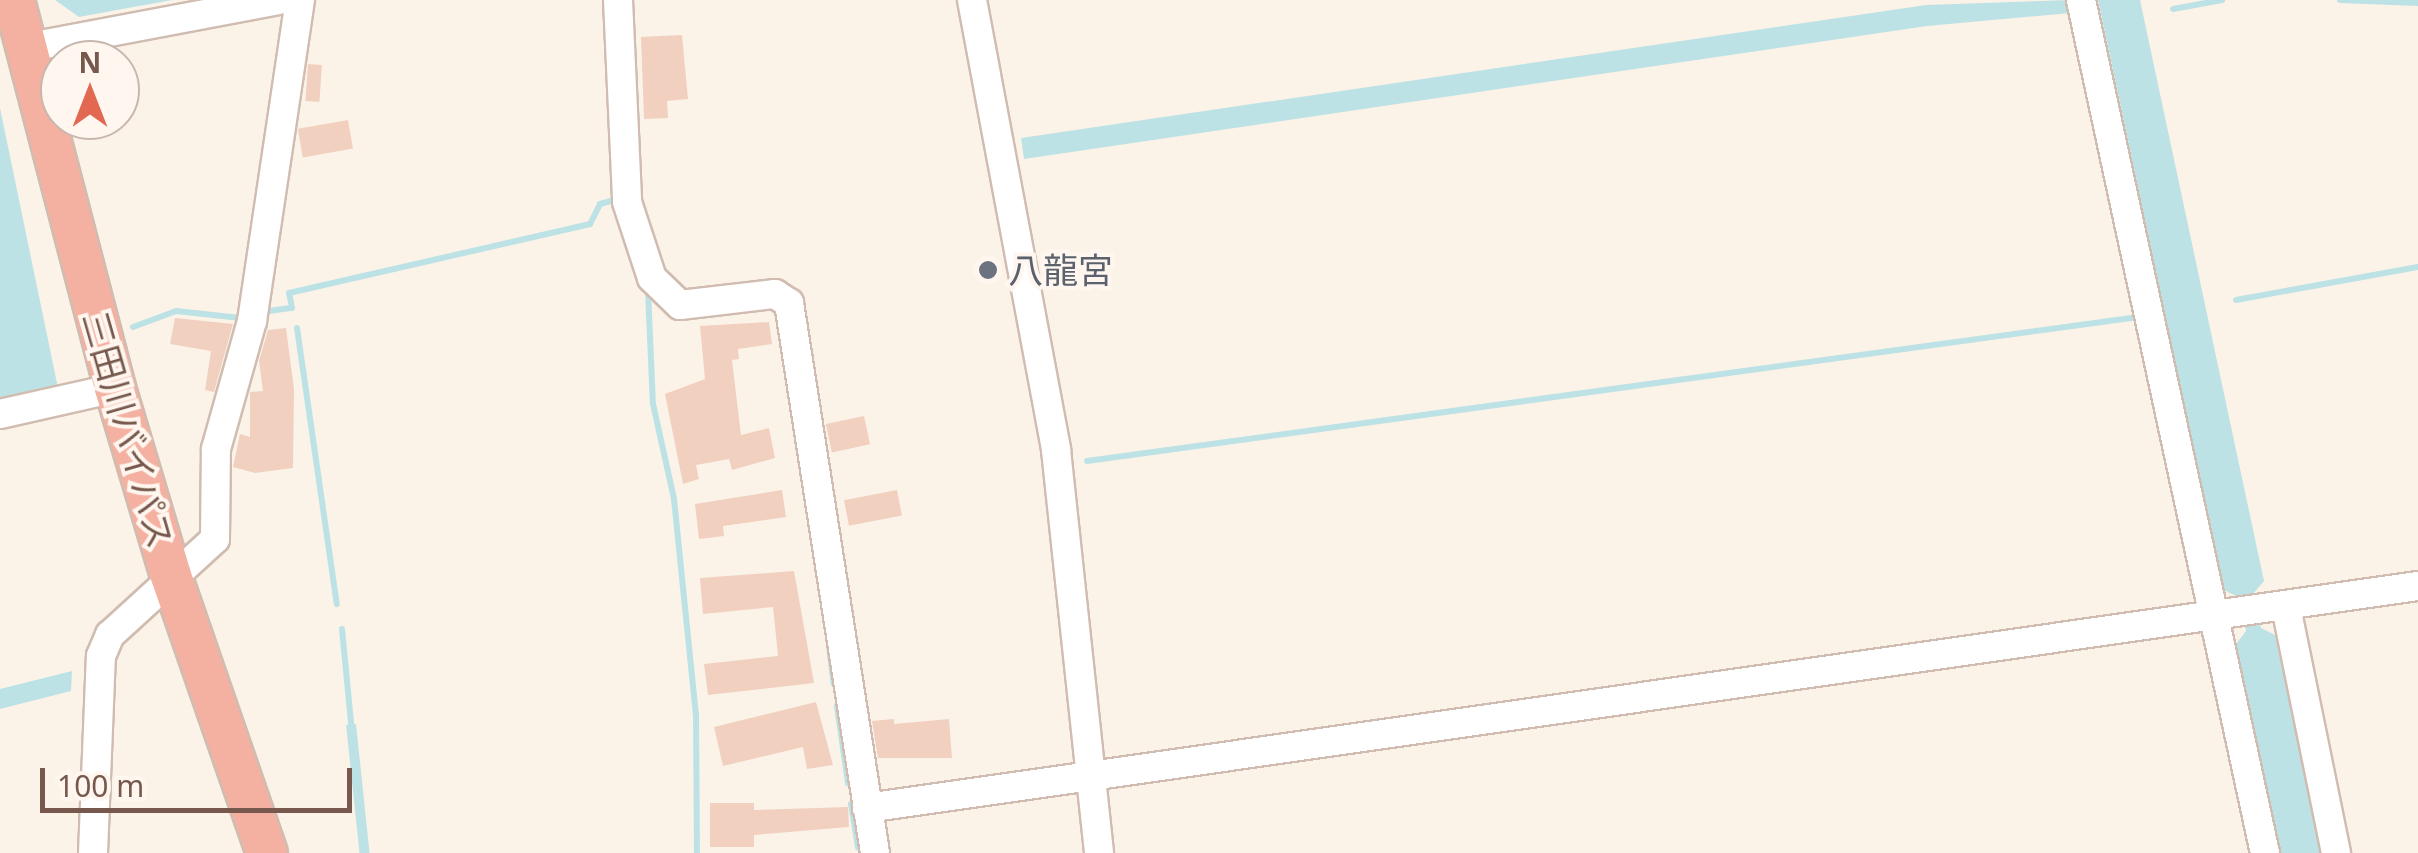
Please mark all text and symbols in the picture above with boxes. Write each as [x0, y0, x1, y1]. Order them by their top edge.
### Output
north arrow [40, 40, 140, 140]
text: N [79, 43, 101, 81]
place label: 八龍宮 [1008, 249, 1113, 291]
marker: 八龍宮 [977, 259, 999, 281]
street label: 三田川バイパス [74, 306, 182, 554]
scale bar [45, 748, 358, 810]
text: 100 m [57, 765, 144, 806]

